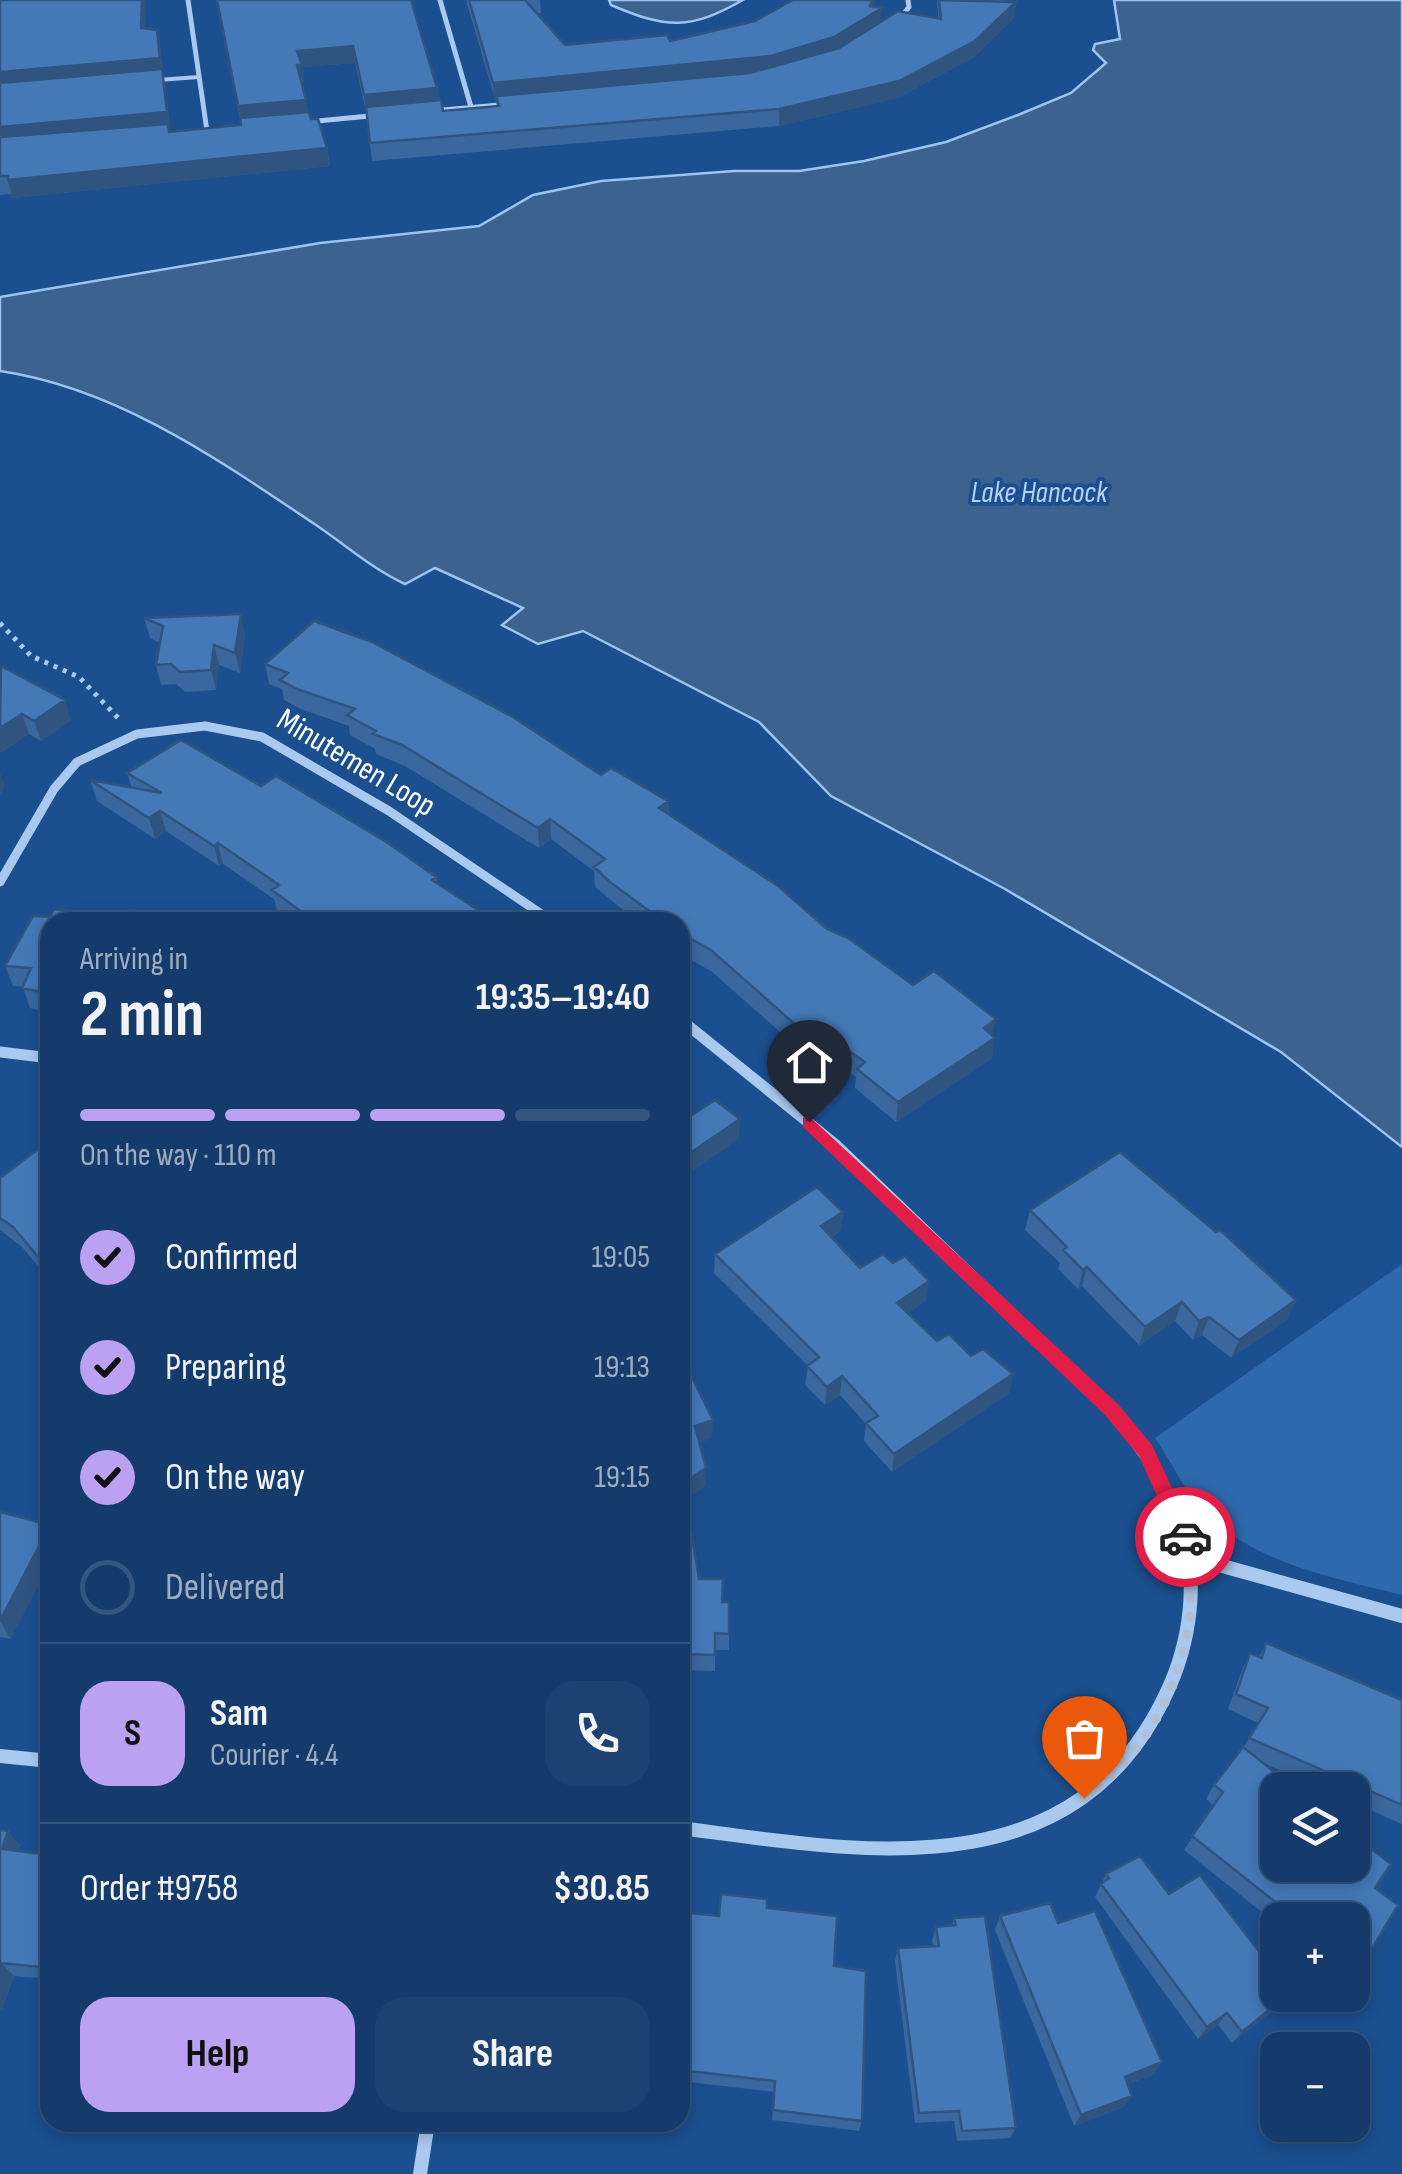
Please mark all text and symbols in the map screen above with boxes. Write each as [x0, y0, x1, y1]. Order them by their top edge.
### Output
water label: Lake Hancock [971, 475, 1108, 511]
street label: Minutemen Loop [270, 700, 442, 826]
text: Arriving in [80, 940, 188, 979]
text: 19:35–19:40 [476, 975, 650, 1020]
text: 2 min [80, 977, 204, 1055]
pin [767, 1020, 852, 1123]
icon: home [782, 1035, 837, 1090]
text: On the way · 110 m [80, 1136, 277, 1175]
icon: check [80, 1230, 135, 1285]
text: Confirmed [165, 1235, 298, 1280]
text: 19:05 [592, 1238, 650, 1277]
icon: check [80, 1340, 135, 1395]
text: Preparing [165, 1345, 286, 1390]
text: 19:13 [594, 1348, 650, 1387]
icon: check [80, 1450, 135, 1505]
text: On the way [165, 1455, 305, 1500]
text: 19:15 [595, 1458, 650, 1497]
courier [1135, 1487, 1235, 1587]
icon: car [1158, 1510, 1213, 1565]
text: Delivered [165, 1565, 285, 1610]
button: phone [545, 1681, 650, 1786]
text: Sam [210, 1691, 268, 1736]
pin [1042, 1696, 1127, 1799]
text: S [124, 1711, 141, 1756]
icon: bag [1057, 1711, 1112, 1766]
text: Courier · 4.4 [210, 1736, 338, 1775]
map controls [1260, 1772, 1370, 2142]
button: layers [1260, 1772, 1370, 1882]
text: Order #9758 [80, 1866, 238, 1911]
text: $30.85 [553, 1866, 650, 1911]
button: + [1260, 1902, 1370, 2012]
button: Help [80, 1997, 355, 2112]
button: Share [375, 1997, 650, 2112]
button: − [1260, 2032, 1370, 2142]

